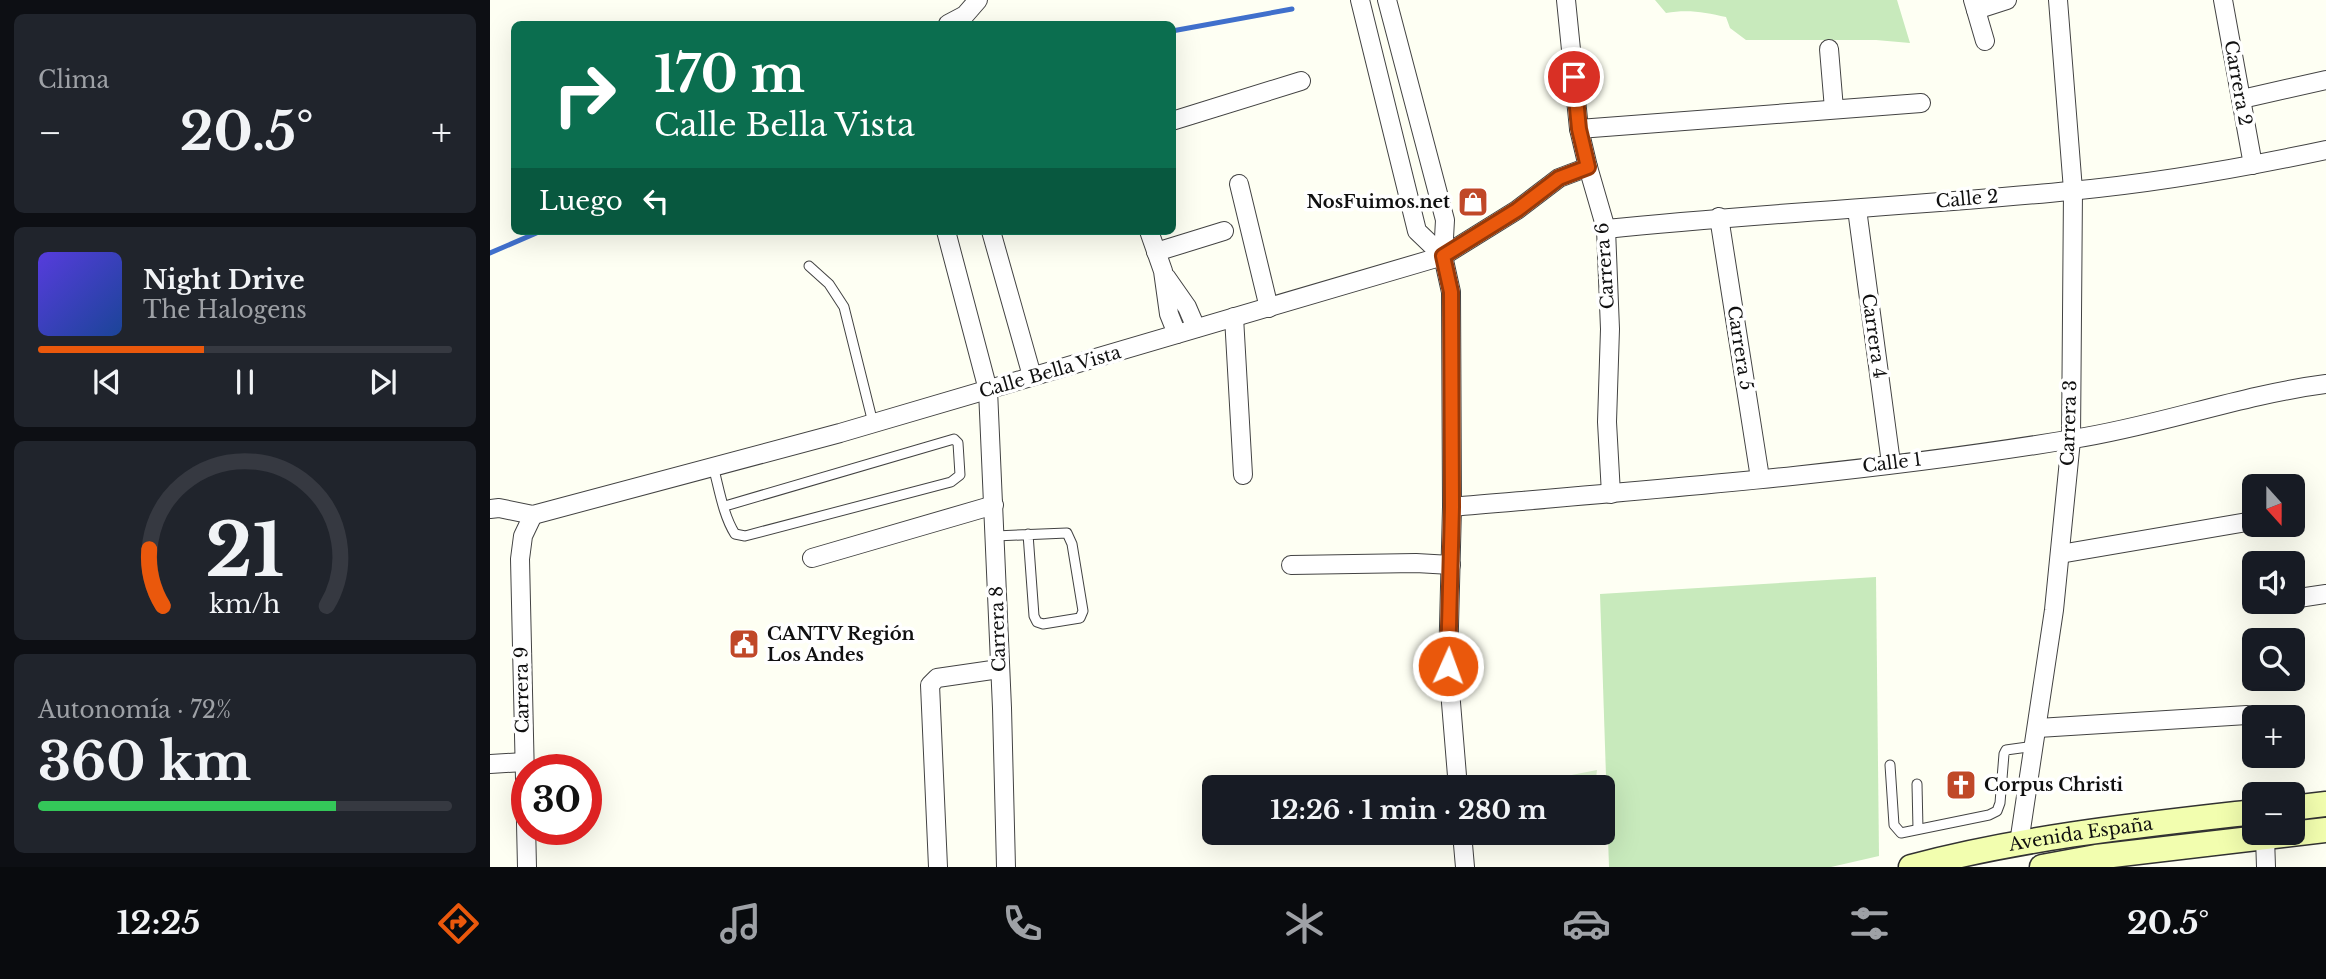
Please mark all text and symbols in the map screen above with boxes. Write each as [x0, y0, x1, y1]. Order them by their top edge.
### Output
street label: Carrera 2 [2220, 39, 2256, 127]
text: 170 m [654, 44, 805, 105]
pin [1544, 47, 1604, 107]
icon: right [539, 49, 630, 140]
icon: arrive [1555, 58, 1593, 96]
text: Clima [38, 66, 109, 94]
text: 20.5° [180, 100, 314, 164]
text: Calle Bella Vista [654, 105, 915, 145]
text: − [38, 109, 62, 156]
text: + [431, 109, 452, 156]
icon: left [637, 182, 675, 220]
text: Luego [539, 185, 623, 217]
shop icon: NosFuimos.net [1456, 185, 1490, 219]
street label: Calle 2 [1935, 185, 1999, 213]
place label: NosFuimos.net [1306, 191, 1450, 213]
street label: Carrera 6 [1591, 222, 1619, 310]
text: Night Drive [143, 264, 305, 296]
street label: Carrera 4 [1857, 292, 1891, 380]
text: The Halogens [143, 296, 307, 324]
street label: Carrera 5 [1722, 304, 1758, 392]
street label: Calle Bella Vista [976, 341, 1124, 403]
icon: previous [88, 363, 126, 401]
icon: pause [226, 363, 264, 401]
icon: next [364, 363, 402, 401]
street label: Carrera 3 [2057, 379, 2081, 467]
street label: Calle 1 [1861, 448, 1923, 478]
north arrow [2242, 474, 2305, 537]
map controls [2242, 474, 2305, 845]
text: 21 [205, 506, 285, 597]
button: sound [2242, 551, 2305, 614]
street label: Carrera 8 [986, 586, 1010, 672]
text: km/h [210, 589, 280, 620]
place label: CANTV Región Los Andes [767, 623, 915, 666]
public building icon: CANTV Región Los Andes [727, 627, 761, 661]
button: search [2242, 628, 2305, 691]
position arrow [1411, 629, 1485, 703]
street label: Carrera 9 [510, 646, 534, 734]
text: Autonomía · 72% [38, 696, 231, 724]
button: + [2242, 705, 2305, 768]
text: 360 km [38, 730, 251, 794]
speed limit sign: 30 [511, 754, 602, 845]
church icon: Corpus Christi [1944, 768, 1978, 802]
place label: Corpus Christi [1984, 774, 2124, 796]
button: − [2242, 782, 2305, 845]
text: 12:26 · 1 min · 280 m [1270, 794, 1547, 826]
street label: Avenida España [2006, 813, 2154, 856]
icon: directions [434, 899, 483, 948]
icon: music [716, 899, 765, 948]
icon: phone [998, 899, 1047, 948]
icon: climate [1280, 899, 1329, 948]
icon: car [1562, 899, 1611, 948]
icon: filters [1845, 899, 1894, 948]
text: 12:25 [117, 903, 200, 943]
text: 20.5° [2127, 903, 2209, 943]

